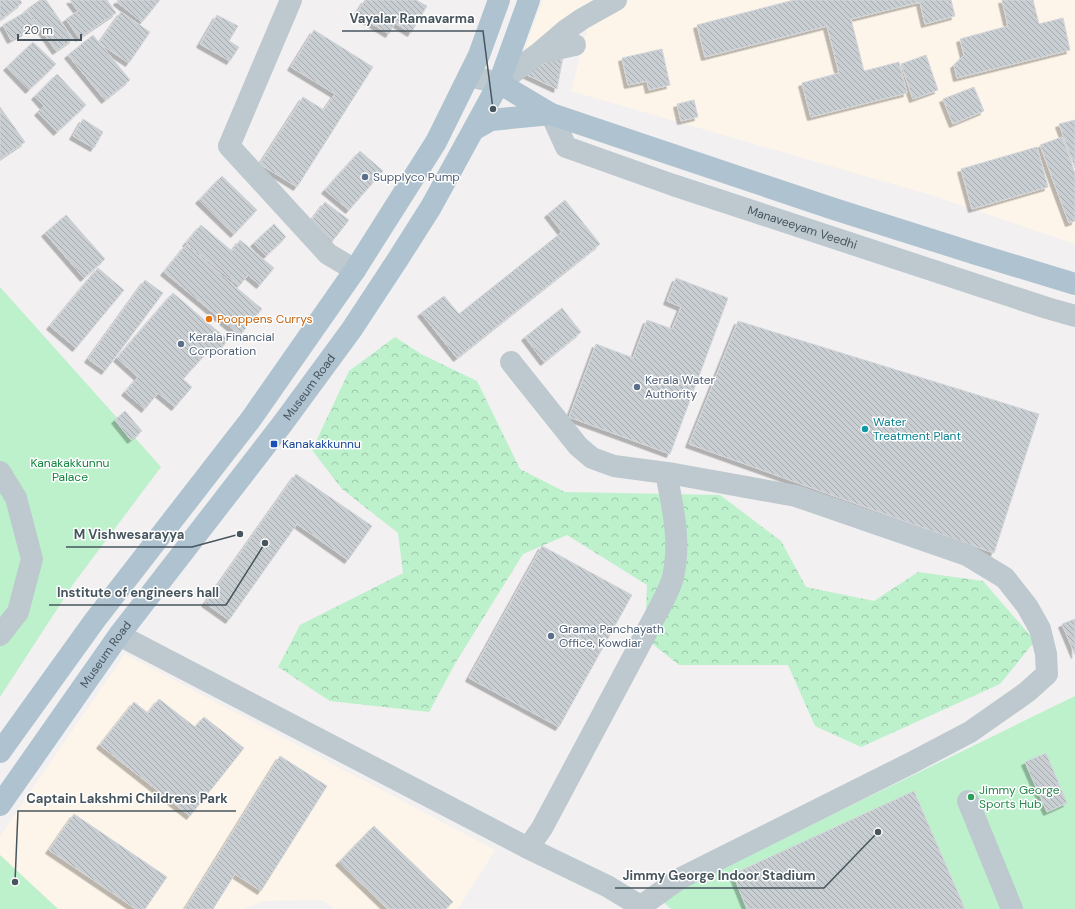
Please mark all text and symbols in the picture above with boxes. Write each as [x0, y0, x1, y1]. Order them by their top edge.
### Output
callout: Vayalar Ramavarma [342, 6, 483, 31]
text: Vayalar Ramavarma [349, 10, 475, 27]
scale bar [18, 16, 81, 42]
text: 20 m [24, 22, 53, 38]
place label: Supplyco Pump [373, 169, 460, 185]
marker: Supplyco Pump [360, 172, 370, 182]
street label: Manaveeyam Veedhi [746, 202, 859, 253]
place label: Pooppens Currys [217, 311, 313, 327]
marker: Pooppens Currys [204, 314, 214, 324]
place label: Kerala Financial Corporation [189, 329, 274, 359]
marker: Kerala Financial Corporation [176, 339, 186, 349]
street label: Museum Road [280, 351, 339, 424]
place label: Kerala Water Authority [645, 372, 716, 402]
marker: Kerala Water Authority [632, 382, 642, 392]
place label: Water Treatment Plant [873, 414, 961, 444]
marker: Water Treatment Plant [860, 424, 870, 434]
place label: Kanakakkunnu [282, 436, 361, 452]
marker: Kanakakkunnu [269, 439, 279, 449]
park label: Kanakakkunnu Palace [31, 455, 110, 485]
callout: M Vishwesarayya [66, 522, 192, 547]
text: M Vishwesarayya [74, 526, 184, 543]
callout: Institute of engineers hall [49, 580, 226, 605]
text: Institute of engineers hall [57, 584, 219, 601]
street label: Museum Road [76, 618, 135, 691]
place label: Grama Panchayath Office, Kowdiar [559, 621, 664, 651]
marker: Grama Panchayath Office, Kowdiar [546, 631, 556, 641]
place label: Jimmy George Sports Hub [979, 782, 1060, 812]
callout: Captain Lakshmi Childrens Park [18, 786, 236, 811]
text: Captain Lakshmi Childrens Park [26, 790, 228, 807]
marker: Jimmy George Sports Hub [966, 792, 976, 802]
callout: Jimmy George Indoor Stadium [615, 863, 824, 888]
text: Jimmy George Indoor Stadium [623, 867, 815, 884]

